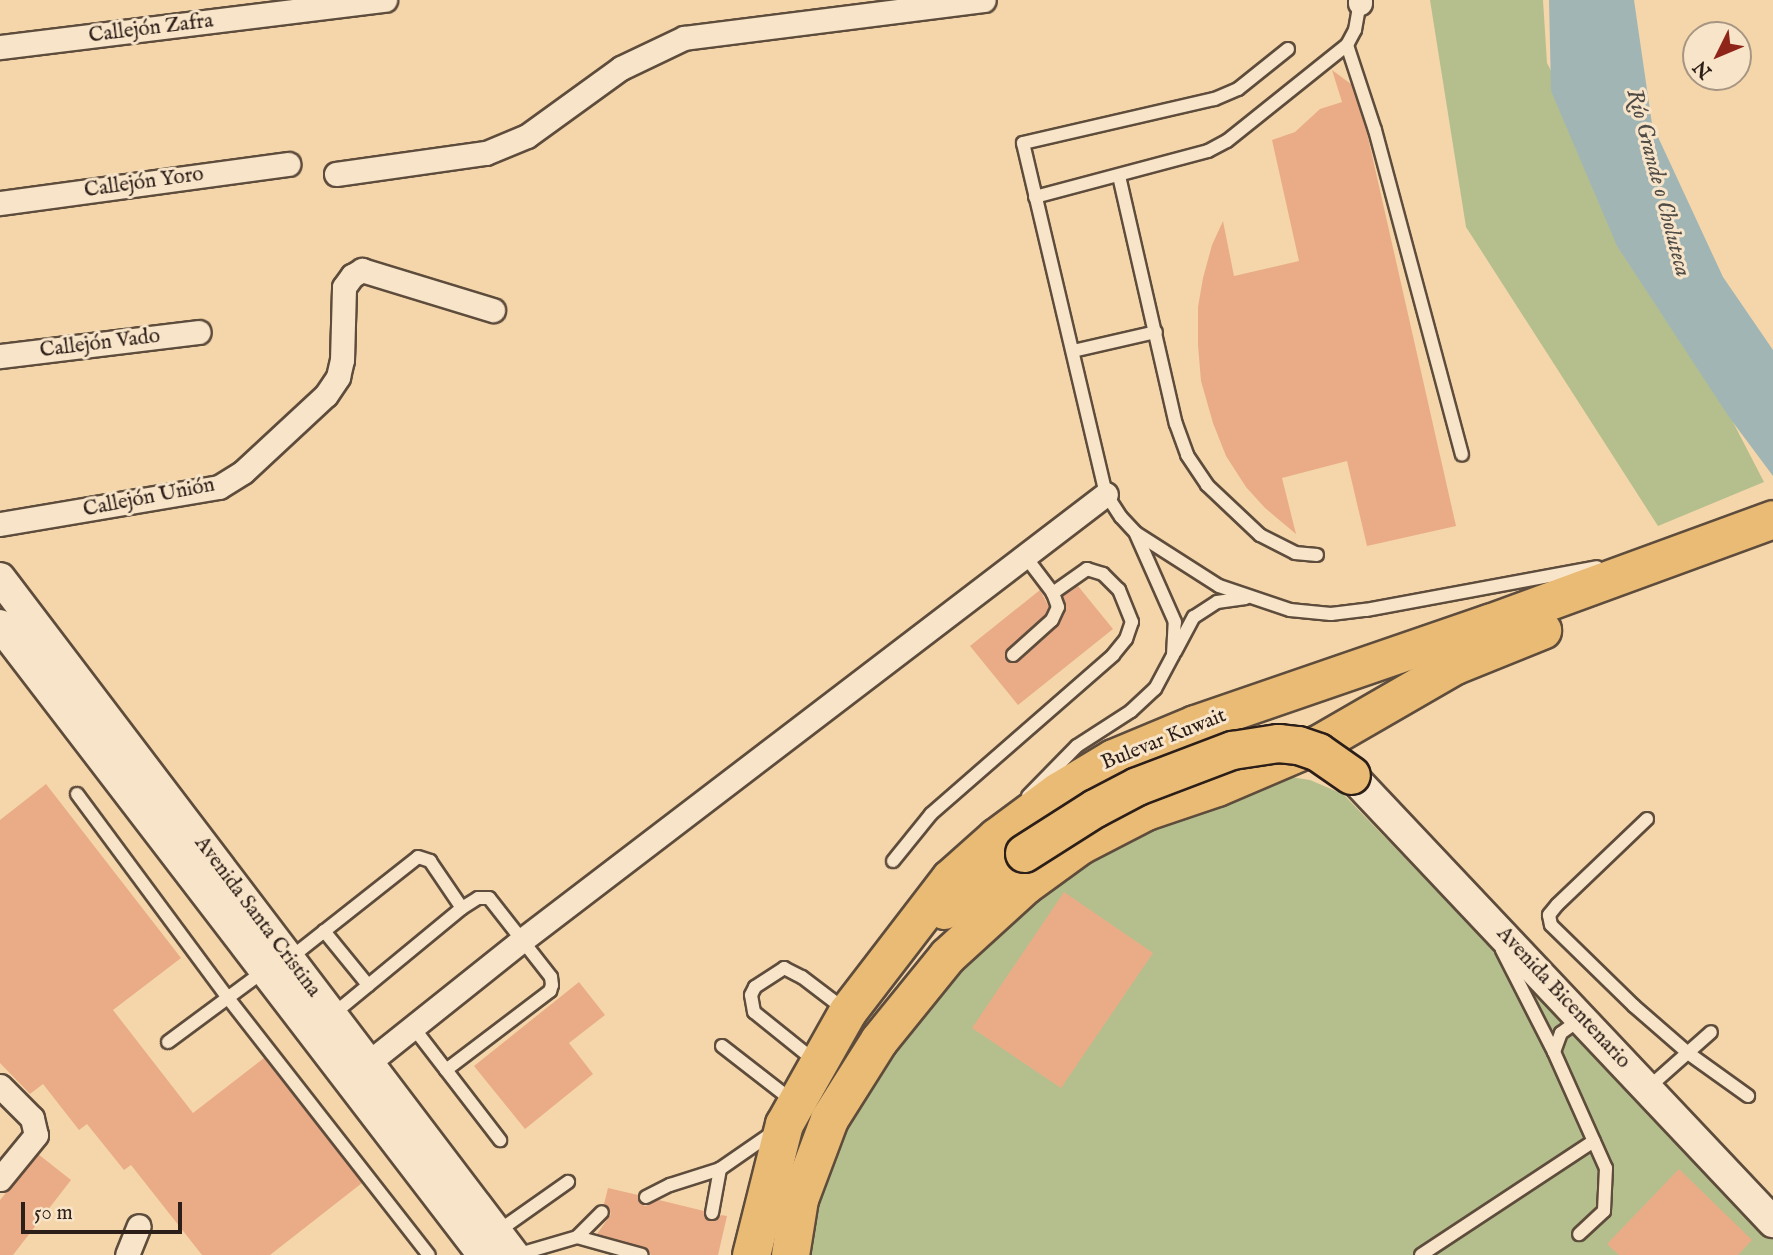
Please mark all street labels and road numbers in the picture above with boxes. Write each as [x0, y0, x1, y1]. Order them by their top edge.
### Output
street label: Callejón Zafra [87, 9, 215, 49]
street label: Callejón Yoro [83, 162, 205, 204]
street label: Callejón Vado [38, 324, 162, 364]
street label: Callejón Unión [81, 473, 217, 523]
street label: Bulevar Kuwait [1098, 704, 1230, 776]
street label: Avenida Santa Cristina [188, 832, 326, 1002]
street label: Avenida Bicentenario [1491, 922, 1635, 1074]

